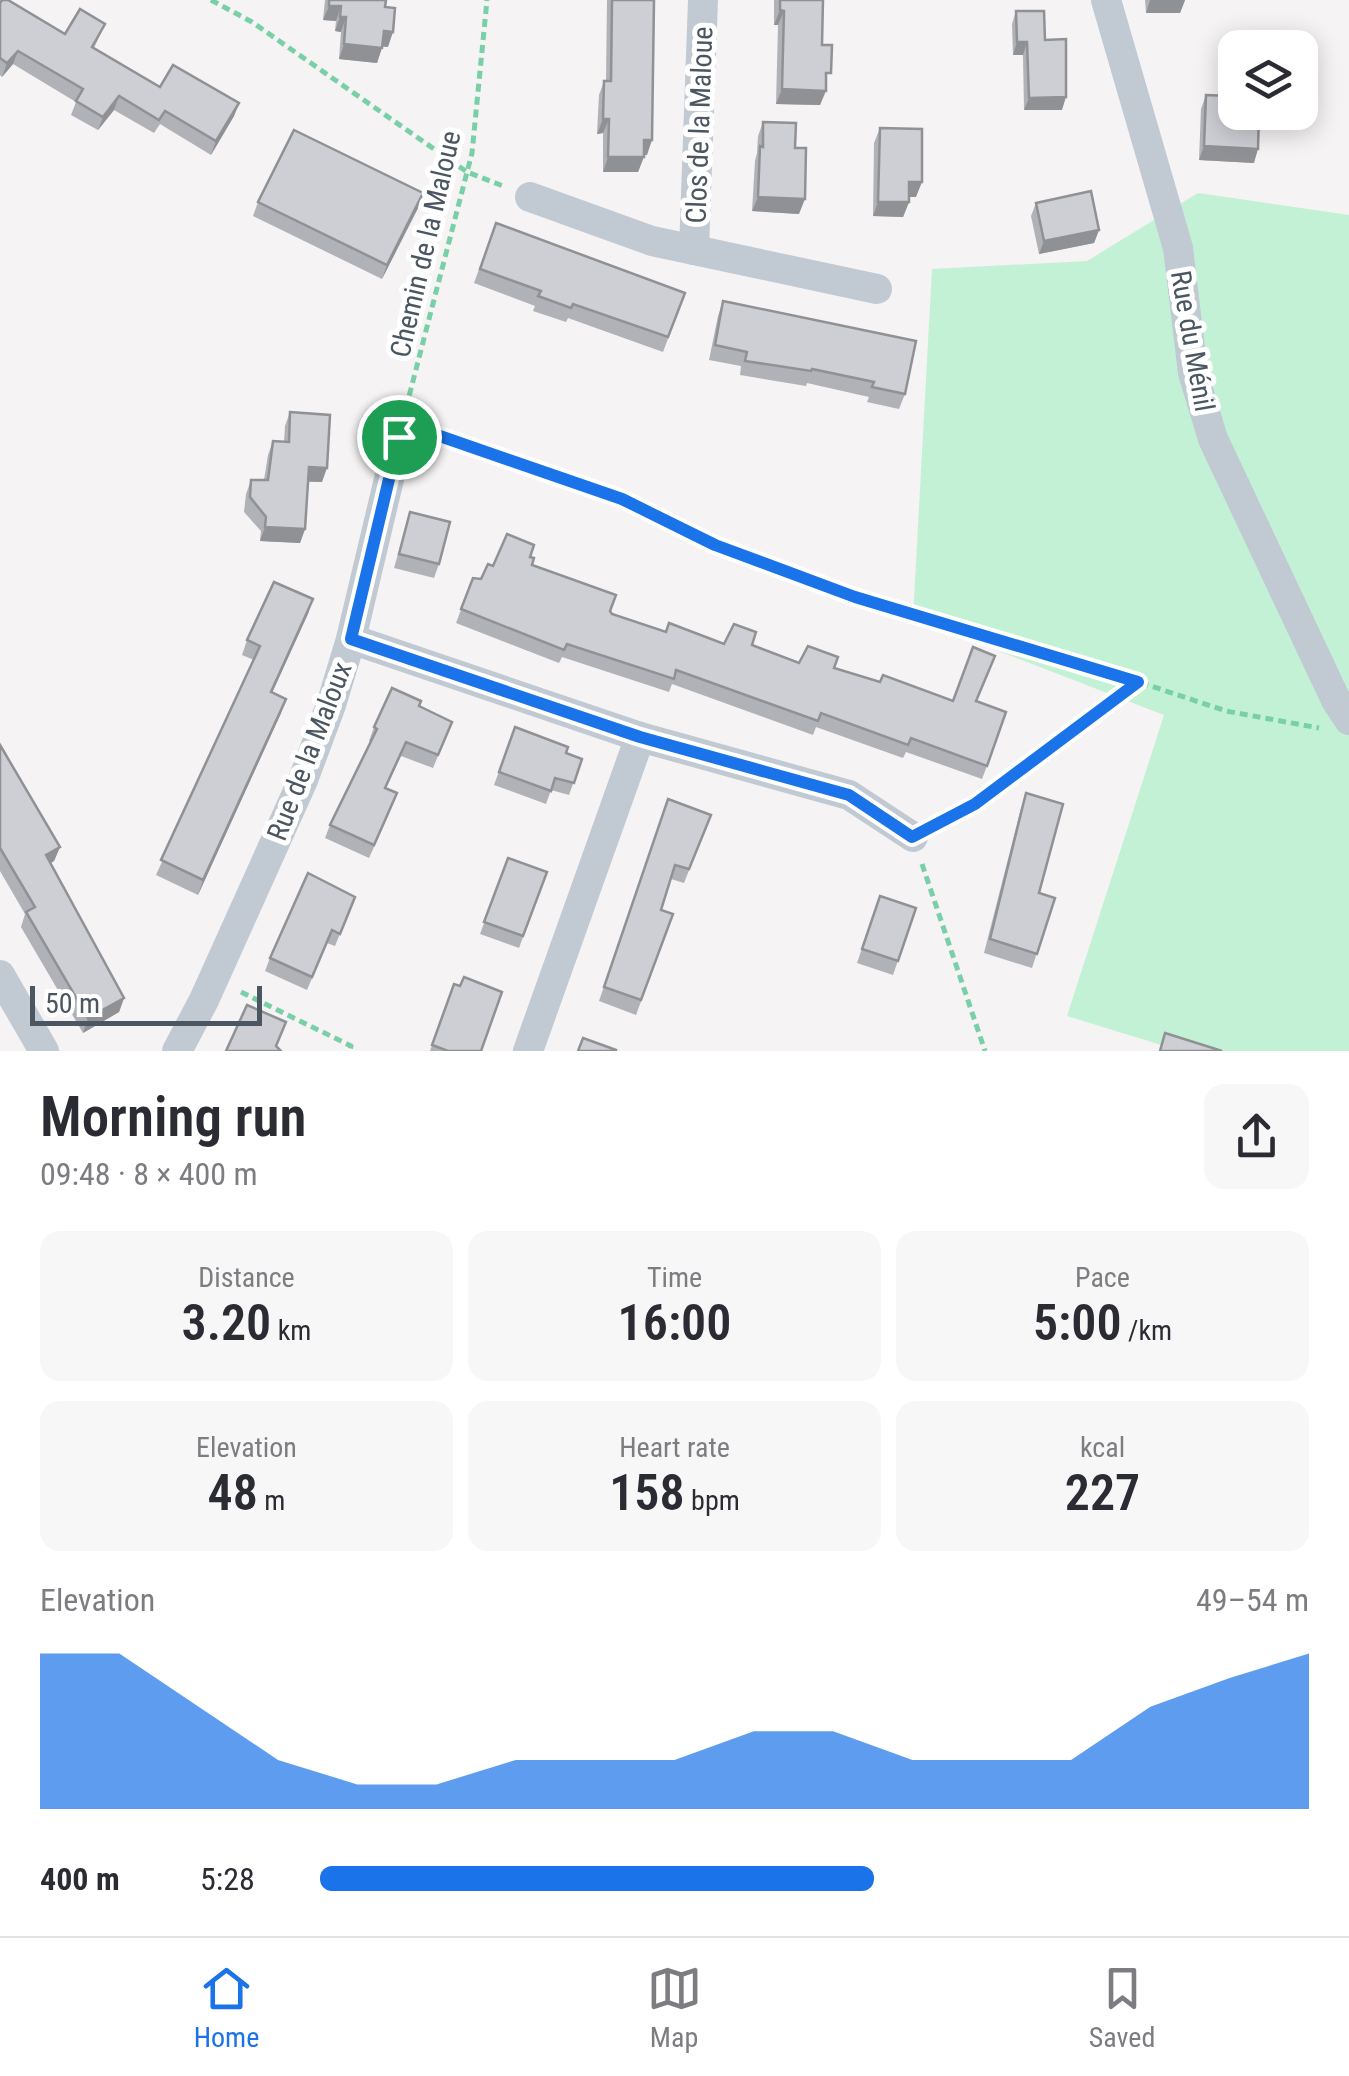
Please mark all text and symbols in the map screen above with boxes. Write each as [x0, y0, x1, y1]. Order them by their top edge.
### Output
street label: Clos de la Maloue [680, 26, 719, 224]
map controls [1218, 30, 1318, 130]
button: layers [1218, 30, 1318, 130]
street label: Chemin de la Maloue [383, 128, 468, 361]
street label: Rue du Ménil [1164, 268, 1221, 414]
pin [357, 395, 442, 480]
icon: arrive [372, 410, 427, 465]
street label: Rue de la Maloux [260, 657, 359, 845]
scale bar [30, 981, 262, 1026]
text: 50 m [45, 987, 100, 1020]
button: share [1204, 1084, 1309, 1189]
text: Morning run [40, 1085, 306, 1149]
text: 09:48 · 8 × 400 m [40, 1155, 258, 1193]
text: Distance [198, 1261, 295, 1294]
text: Time [647, 1261, 702, 1294]
text: Pace [1075, 1261, 1130, 1294]
text: 3.20 [182, 1294, 271, 1352]
text: 16:00 [618, 1294, 731, 1352]
text: 5:00 [1033, 1294, 1122, 1352]
text: km [271, 1314, 311, 1347]
text: /km [1122, 1314, 1172, 1347]
text: Elevation [196, 1431, 297, 1464]
text: Heart rate [619, 1431, 730, 1464]
text: kcal [1080, 1431, 1125, 1464]
text: 48 [208, 1464, 258, 1522]
text: 158 [609, 1464, 685, 1522]
text: 227 [1065, 1464, 1140, 1522]
text: m [258, 1484, 285, 1517]
text: bpm [685, 1484, 740, 1517]
text: Elevation [40, 1581, 155, 1619]
text: 49–54 m [1196, 1581, 1309, 1619]
text: 400 m [40, 1860, 120, 1898]
text: 5:28 [200, 1860, 255, 1898]
tab: Home [194, 1961, 259, 2054]
tab: Map [647, 1961, 702, 2054]
tab: Saved [1089, 1961, 1155, 2054]

